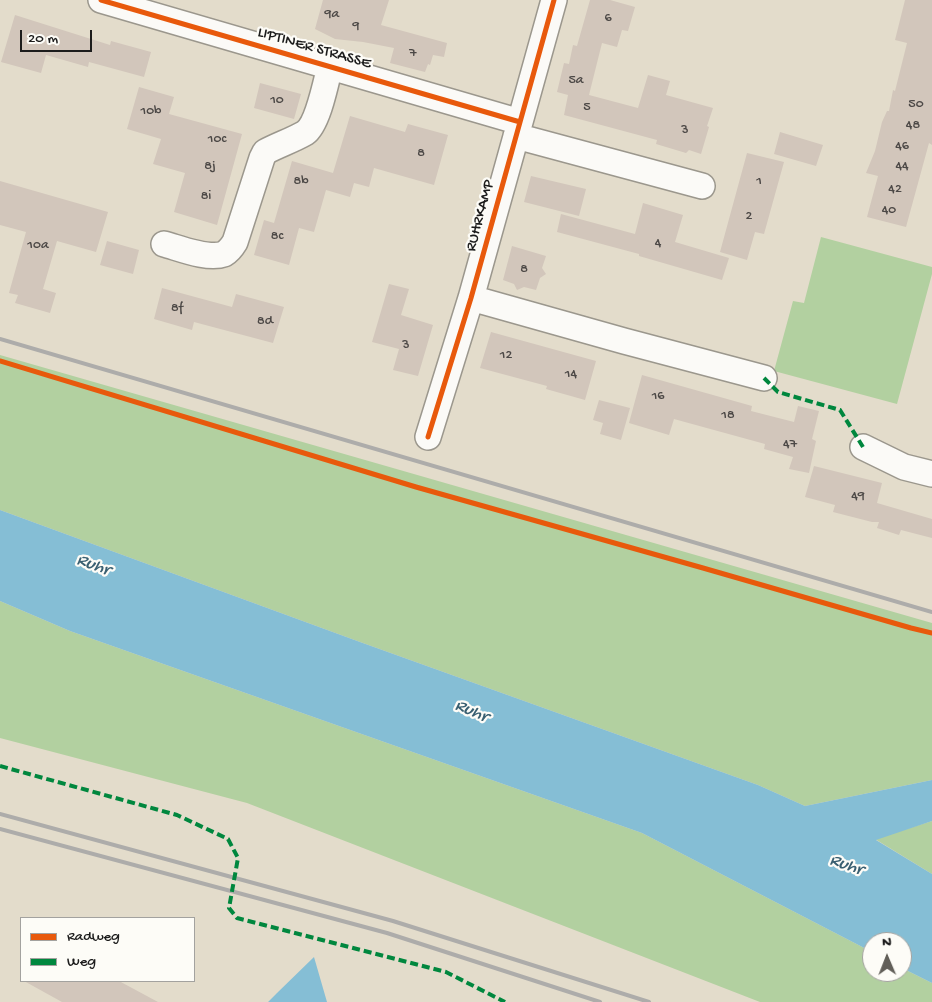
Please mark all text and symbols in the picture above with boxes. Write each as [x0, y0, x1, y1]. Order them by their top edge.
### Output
house number: 9a [325, 7, 339, 23]
house number: 6 [604, 11, 612, 27]
house number: 9 [352, 19, 360, 35]
scale bar [22, 20, 95, 52]
street label: LIPTINER STRASSE [255, 24, 373, 74]
text: 20 m [28, 30, 58, 48]
house number: 7 [409, 46, 417, 62]
house number: 5a [568, 73, 584, 89]
house number: 10 [270, 93, 284, 109]
house number: 50 [908, 97, 924, 113]
house number: 5 [583, 100, 591, 116]
house number: 10b [141, 104, 161, 120]
house number: 48 [906, 118, 920, 134]
house number: 3 [681, 123, 689, 139]
house number: 10c [208, 132, 226, 148]
house number: 46 [895, 139, 909, 155]
house number: 8 [417, 146, 425, 162]
house number: 8j [204, 159, 216, 175]
house number: 44 [895, 159, 909, 175]
house number: 8b [293, 174, 309, 190]
house number: 1 [756, 174, 762, 190]
street label: RUHRKAMP [462, 178, 500, 254]
house number: 42 [888, 182, 902, 198]
house number: 8i [201, 189, 211, 205]
house number: 40 [882, 203, 896, 219]
house number: 2 [746, 209, 752, 225]
house number: 8c [271, 229, 283, 245]
house number: 4 [655, 236, 661, 252]
house number: 10a [27, 238, 49, 254]
house number: 8 [520, 262, 528, 278]
house number: 8f [171, 301, 183, 317]
house number: 8d [257, 314, 273, 330]
house number: 3 [402, 338, 410, 354]
house number: 12 [500, 348, 512, 364]
house number: 14 [565, 367, 577, 383]
house number: 16 [652, 389, 664, 405]
house number: 18 [721, 408, 735, 424]
house number: 47 [783, 437, 797, 453]
house number: 49 [851, 489, 865, 505]
water label: Ruhr [73, 550, 113, 582]
water label: Ruhr [451, 695, 491, 729]
water label: Ruhr [826, 850, 866, 882]
legend [20, 917, 195, 982]
text: Radweg [67, 928, 120, 946]
north arrow [862, 932, 912, 982]
text: N [882, 934, 891, 951]
text: Weg [67, 953, 96, 971]

